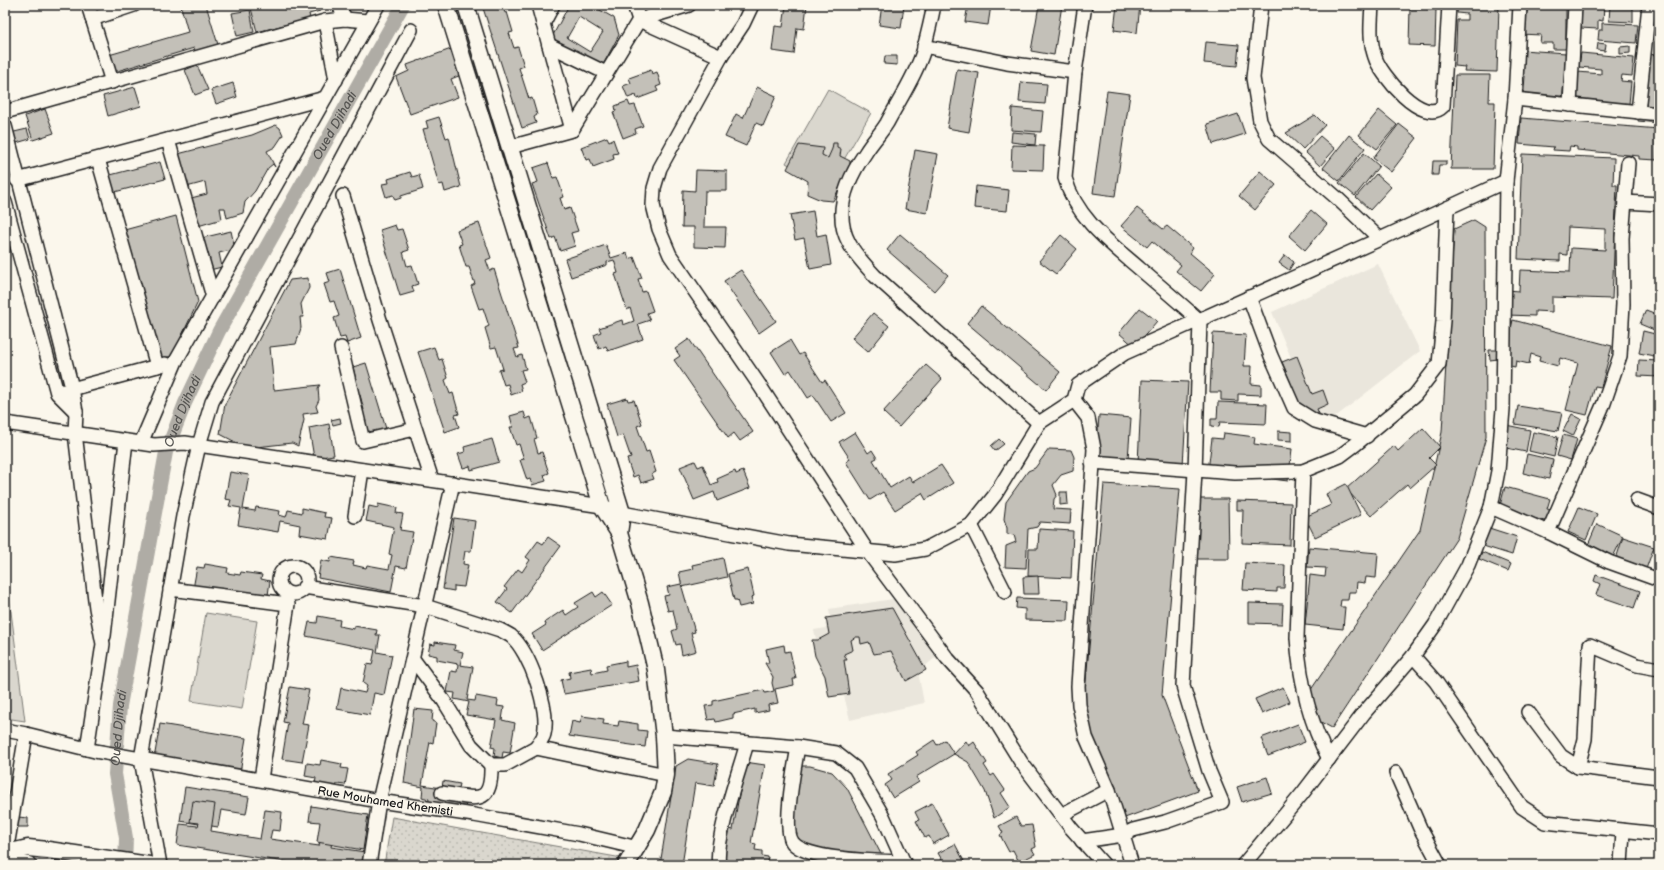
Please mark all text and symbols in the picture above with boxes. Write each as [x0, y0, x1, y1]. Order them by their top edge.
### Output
water label: Oued Djihadi [309, 88, 361, 163]
water label: Oued Djihadi [161, 372, 205, 450]
water label: Oued Djihadi [108, 688, 131, 767]
street label: Rue Mouhamed Khemisti [316, 783, 454, 819]

